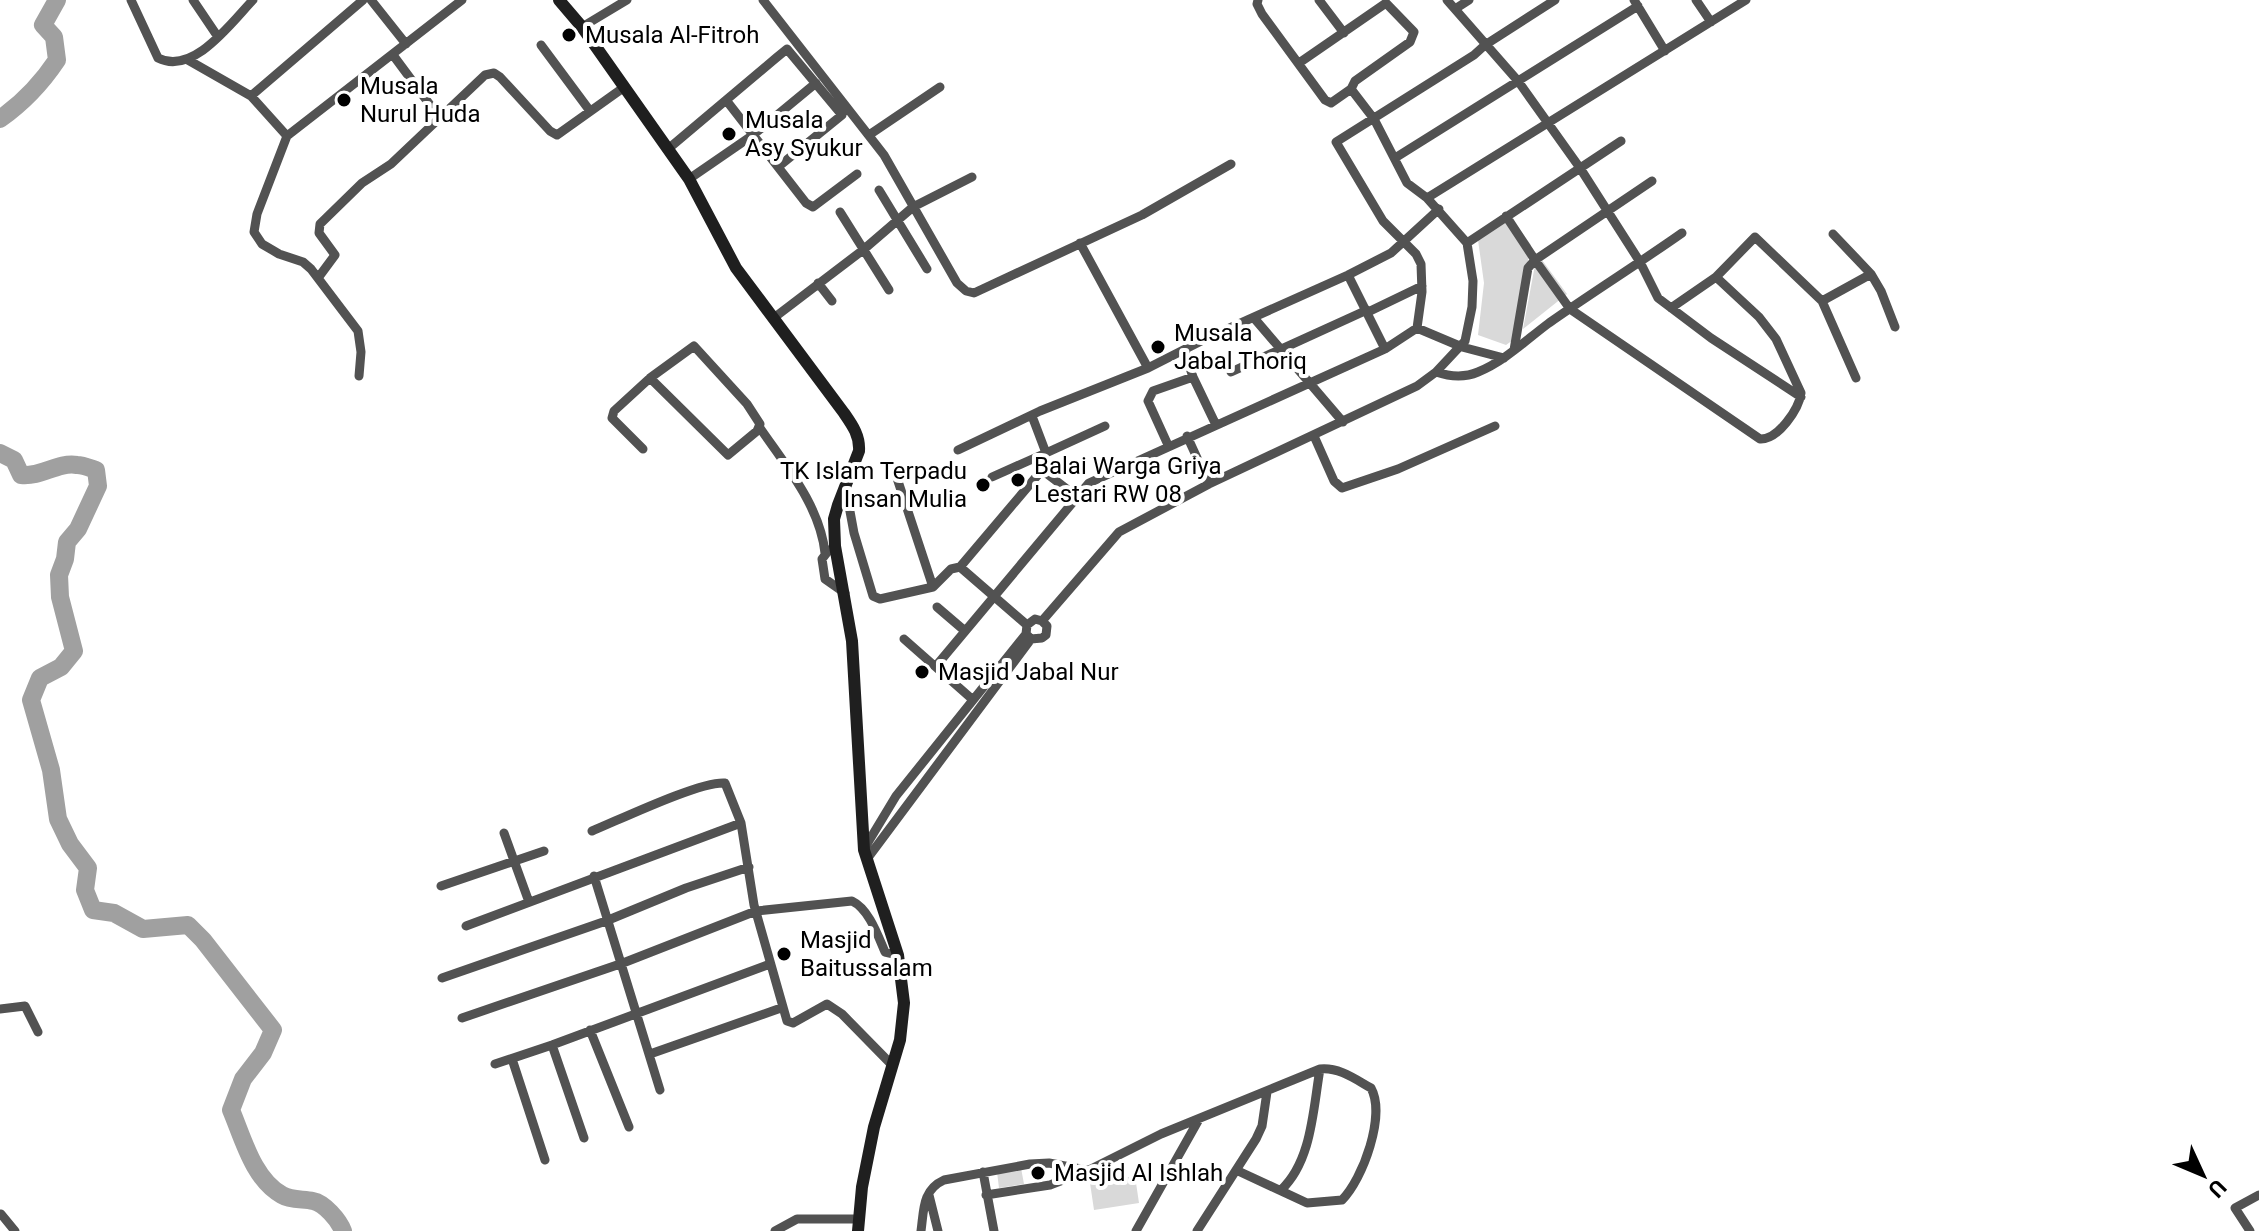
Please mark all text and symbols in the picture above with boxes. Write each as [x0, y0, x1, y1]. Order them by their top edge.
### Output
place label: Musala Al-Fitroh [585, 21, 759, 49]
marker: Musala Al-Fitroh [560, 26, 578, 44]
place label: Musala Nurul Huda [360, 72, 480, 128]
marker: Musala Nurul Huda [335, 91, 353, 109]
place label: Musala Asy Syukur [745, 106, 863, 162]
marker: Musala Asy Syukur [720, 125, 738, 143]
place label: Musala Jabal Thoriq [1174, 319, 1307, 375]
marker: Musala Jabal Thoriq [1149, 338, 1167, 356]
place label: Balai Warga Griya Lestari RW 08 [1034, 452, 1222, 508]
place label: TK Islam Terpadu Insan Mulia [780, 457, 967, 513]
marker: Balai Warga Griya Lestari RW 08 [1009, 471, 1027, 489]
marker: TK Islam Terpadu Insan Mulia [974, 476, 992, 494]
place label: Masjid Jabal Nur [938, 658, 1119, 686]
marker: Masjid Jabal Nur [913, 663, 931, 681]
place label: Masjid Baitussalam [800, 926, 933, 982]
marker: Masjid Baitussalam [775, 945, 793, 963]
north arrow [2163, 1135, 2243, 1215]
place label: Masjid Al Ishlah [1054, 1159, 1223, 1187]
marker: Masjid Al Ishlah [1029, 1164, 1047, 1182]
text: U [2203, 1175, 2231, 1202]

